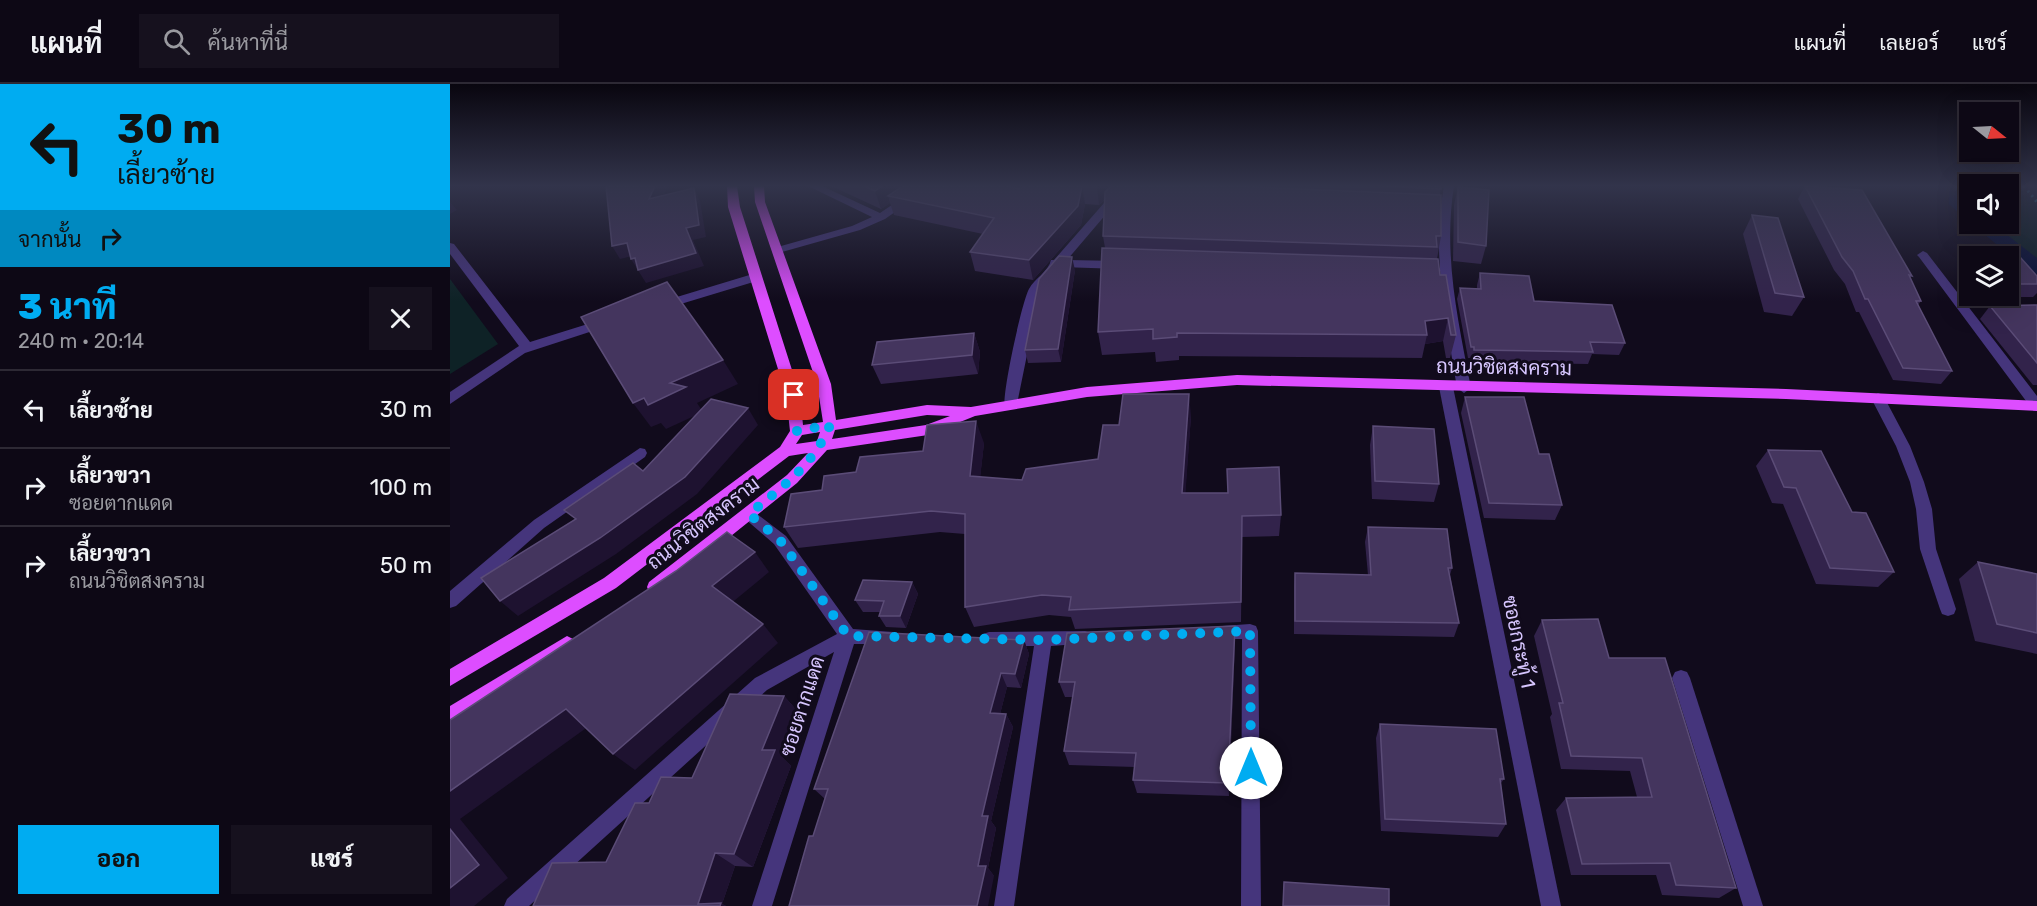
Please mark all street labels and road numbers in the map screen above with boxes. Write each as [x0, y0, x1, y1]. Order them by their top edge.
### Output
street label: ถนนวิชิตสงคราม [1436, 354, 1572, 380]
street label: ถนนวิชิตสงคราม [642, 472, 764, 574]
street label: ซอยกระทู้ 1 [1495, 594, 1541, 691]
street label: ซอยตากแดด [774, 653, 830, 759]

